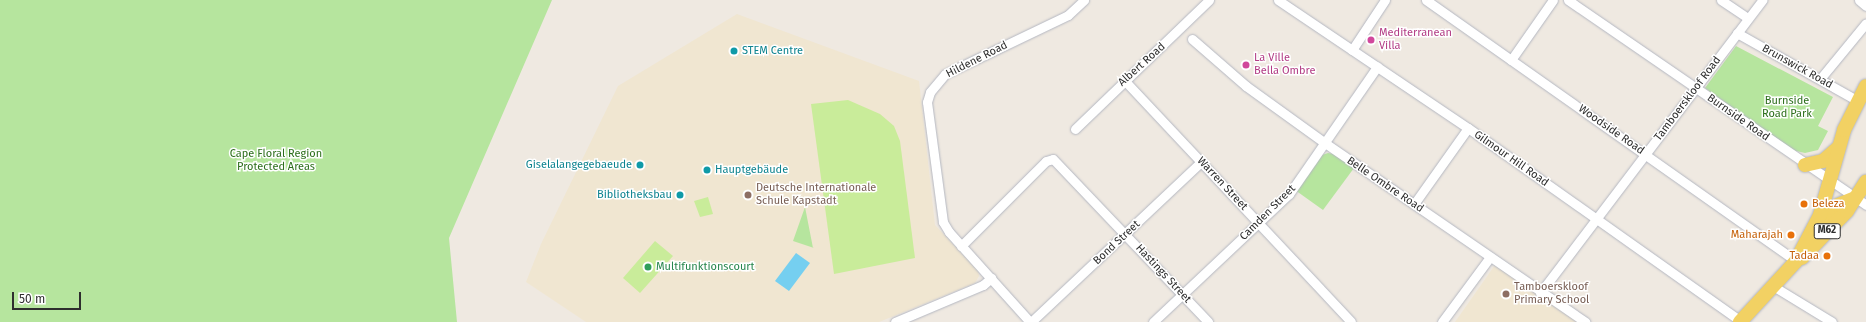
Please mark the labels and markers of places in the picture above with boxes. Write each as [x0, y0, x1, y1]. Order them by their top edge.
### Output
place label: Mediterranean Villa [1379, 27, 1452, 53]
marker: Mediterranean Villa [1366, 35, 1376, 45]
place label: STEM Centre [742, 44, 803, 58]
marker: STEM Centre [729, 46, 739, 56]
place label: La Ville Bella Ombre [1254, 52, 1315, 78]
marker: La Ville Bella Ombre [1241, 60, 1251, 70]
place label: Giselalangegebaeude [526, 158, 632, 172]
marker: Giselalangegebaeude [635, 160, 645, 170]
place label: Hauptgebäude [715, 163, 788, 177]
marker: Hauptgebäude [702, 165, 712, 175]
place label: Deutsche Internationale Schule Kapstadt [756, 182, 876, 208]
place label: Bibliotheksbau [597, 188, 672, 202]
marker: Bibliotheksbau [675, 190, 685, 200]
marker: Deutsche Internationale Schule Kapstadt [743, 190, 753, 200]
place label: Beleza [1812, 197, 1844, 211]
marker: Beleza [1799, 199, 1809, 209]
place label: Maharajah [1731, 228, 1783, 242]
marker: Maharajah [1786, 230, 1796, 240]
place label: Tadaa [1789, 249, 1819, 263]
marker: Tadaa [1822, 251, 1832, 261]
place label: Multifunktionscourt [656, 260, 755, 274]
marker: Multifunktionscourt [643, 262, 653, 272]
place label: Tamboerskloof Primary School [1514, 281, 1589, 307]
marker: Tamboerskloof Primary School [1501, 289, 1511, 299]

